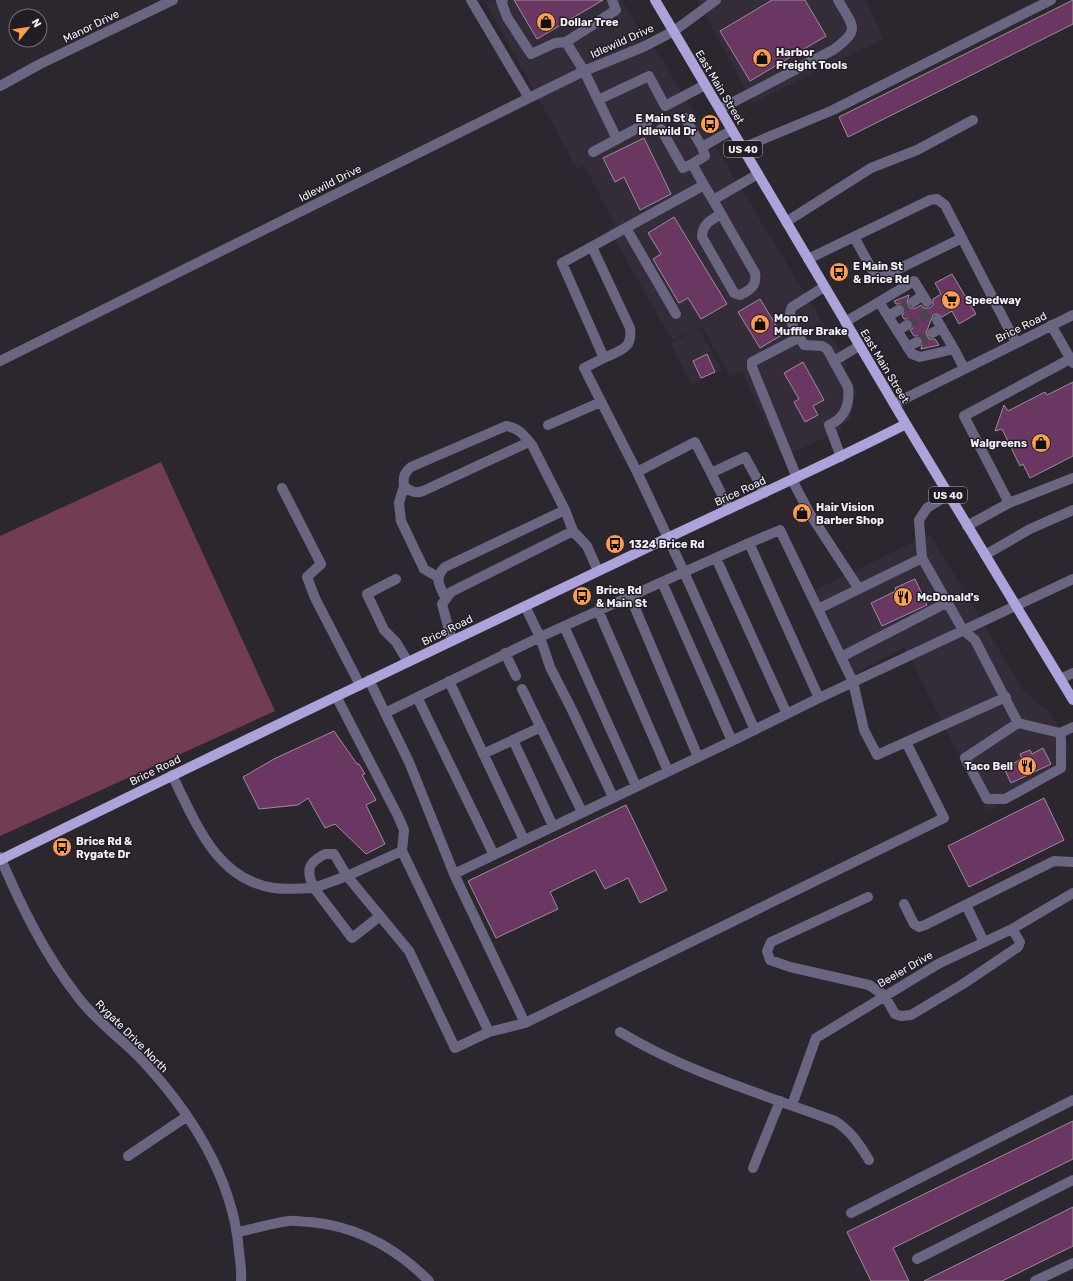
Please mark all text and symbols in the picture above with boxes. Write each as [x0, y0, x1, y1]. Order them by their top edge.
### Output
street label: Manor Drive [61, 7, 121, 46]
north arrow [8, 8, 48, 48]
shop icon: Dollar Tree [535, 11, 557, 33]
place label: Dollar Tree [560, 16, 619, 29]
text: N [29, 17, 44, 30]
street label: Idlewild Drive [588, 22, 656, 61]
place label: Harbor Freight Tools [776, 46, 847, 72]
shop icon: Harbor Freight Tools [751, 47, 773, 69]
street label: East Main Street [692, 48, 747, 127]
place label: E Main St & Idlewild Dr [636, 112, 696, 138]
bus stop icon: E Main St & Idlewild Dr [699, 113, 721, 135]
road number: US 40 [724, 141, 762, 157]
street label: Idlewild Drive [297, 162, 364, 205]
place label: E Main St & Brice Rd [853, 260, 909, 286]
bus stop icon: E Main St & Brice Rd [828, 261, 850, 283]
supermarket icon: Speedway [940, 289, 962, 311]
place label: Speedway [965, 294, 1022, 307]
street label: Brice Road [994, 310, 1049, 345]
place label: Monro Muffler Brake [774, 312, 848, 338]
shop icon: Monro Muffler Brake [749, 313, 771, 335]
street label: East Main Street [857, 327, 912, 406]
shop icon: Walgreens [1030, 432, 1052, 454]
place label: Walgreens [970, 437, 1027, 450]
street label: Brice Road [712, 474, 768, 509]
road number: US 40 [929, 487, 967, 503]
place label: Hair Vision Barber Shop [816, 501, 884, 527]
shop icon: Hair Vision Barber Shop [791, 502, 813, 524]
bus stop icon: 1324 Brice Rd [604, 533, 626, 555]
place label: 1324 Brice Rd [629, 538, 704, 551]
place label: Brice Rd & Main St [596, 584, 647, 610]
bus stop icon: Brice Rd & Main St [571, 585, 593, 607]
restaurant icon: McDonald's [892, 586, 914, 608]
place label: McDonald's [917, 591, 979, 604]
street label: Brice Road [420, 613, 475, 648]
street label: Brice Road [128, 753, 183, 788]
restaurant icon: Taco Bell [1016, 755, 1038, 777]
place label: Taco Bell [964, 760, 1013, 773]
place label: Brice Rd & Rygate Dr [76, 835, 132, 861]
bus stop icon: Brice Rd & Rygate Dr [51, 836, 73, 858]
street label: Beeler Drive [875, 948, 935, 990]
street label: Rygate Drive North [93, 997, 171, 1075]

